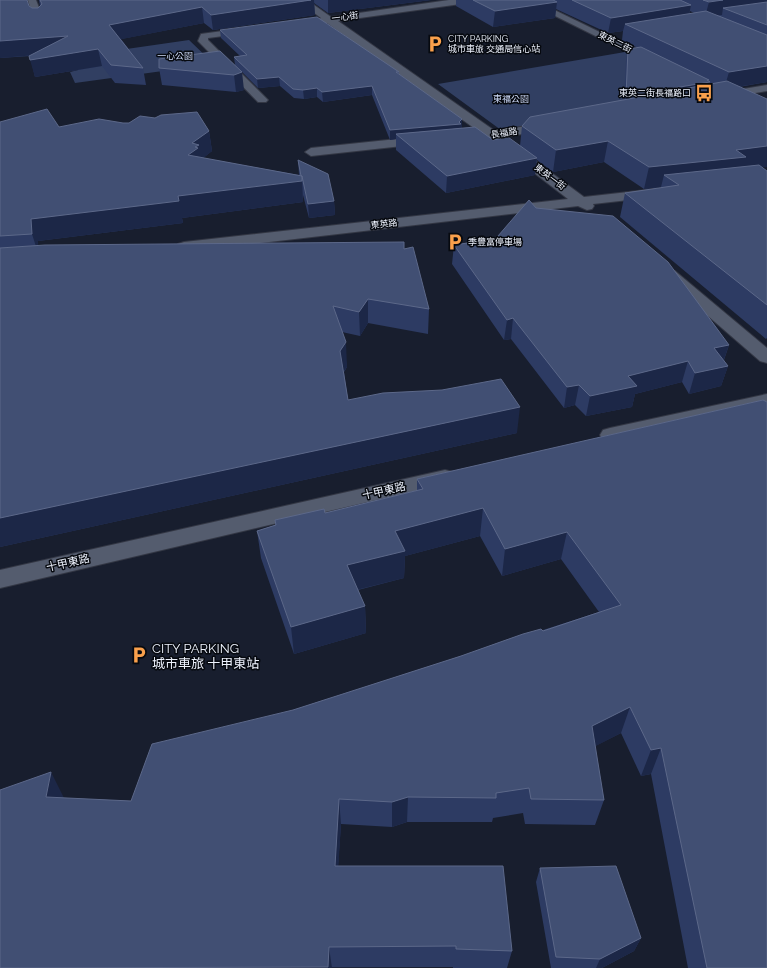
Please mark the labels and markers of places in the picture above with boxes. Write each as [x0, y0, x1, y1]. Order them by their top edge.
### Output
parking icon: CITY PARKING 城市車旅 交通局信心站 [425, 34, 445, 54]
place label: CITY PARKING 城市車旅 交通局信心站 [448, 34, 540, 54]
bus stop icon: 東英二街長福路口 [694, 83, 714, 103]
place label: 東英二街長福路口 [619, 88, 691, 98]
parking icon: 季豐富停車場 [445, 232, 465, 252]
place label: 季豐富停車場 [468, 237, 522, 247]
place label: CITY PARKING 城市車旅 十甲東站 [152, 641, 259, 671]
parking icon: CITY PARKING 城市車旅 十甲東站 [129, 645, 149, 665]

